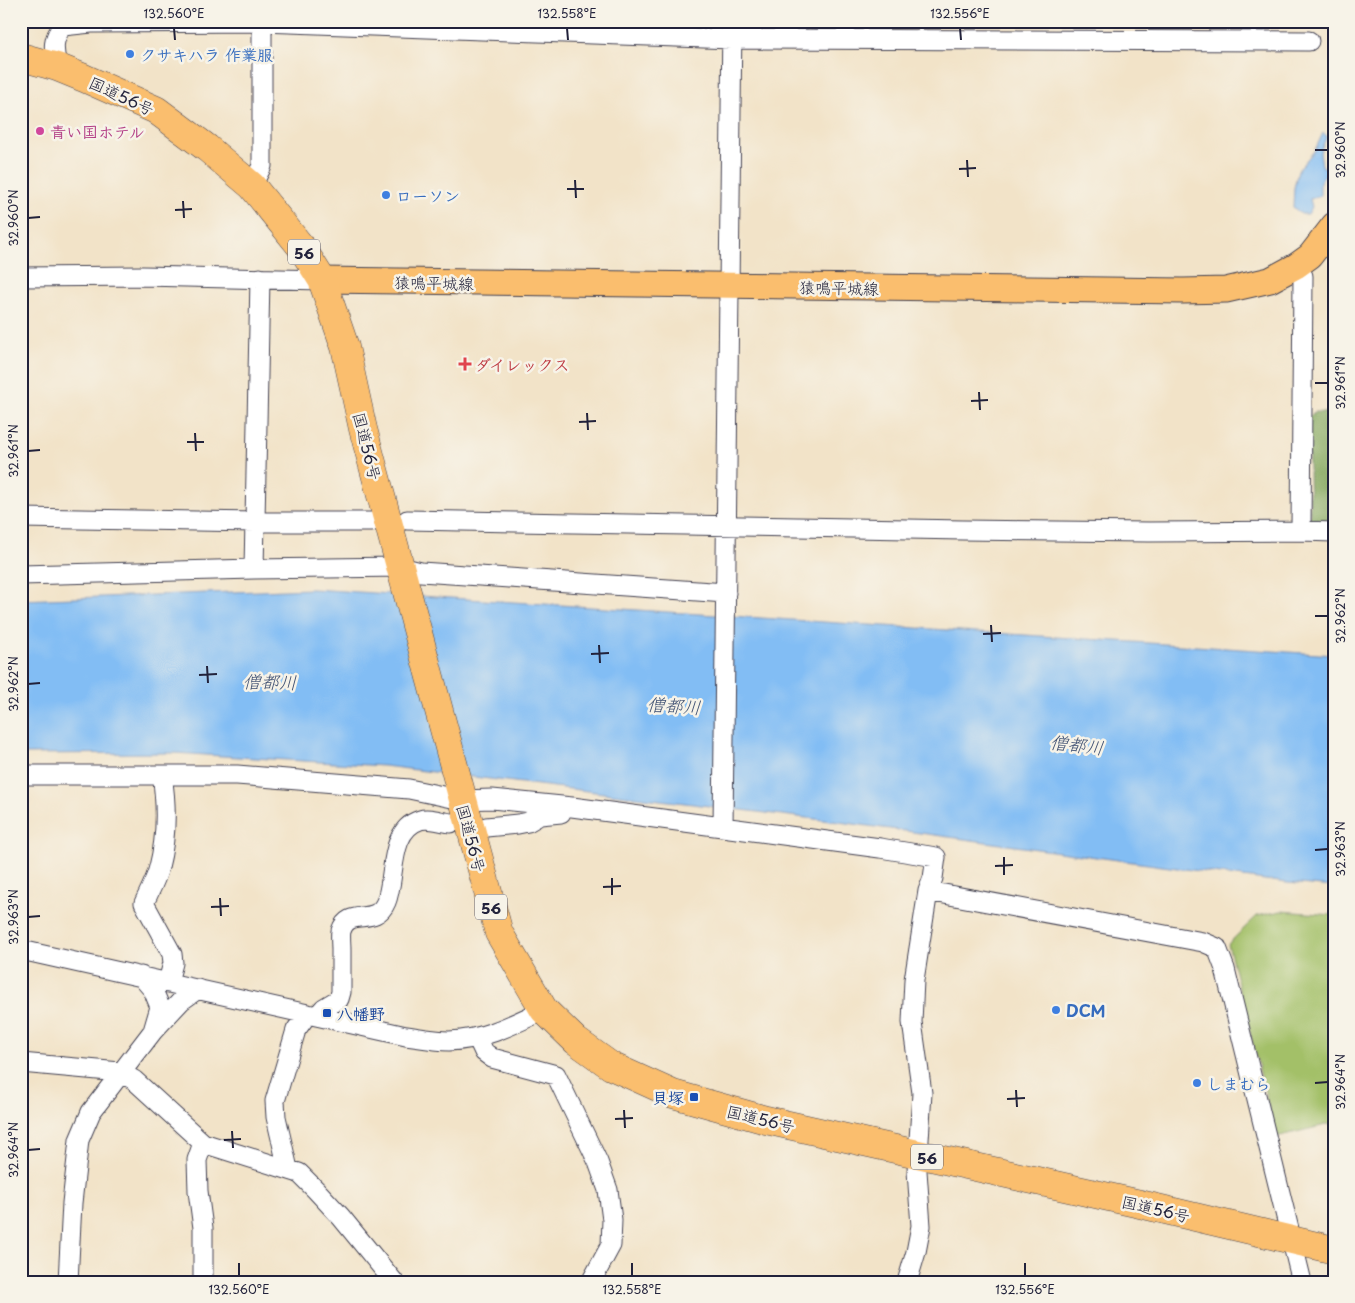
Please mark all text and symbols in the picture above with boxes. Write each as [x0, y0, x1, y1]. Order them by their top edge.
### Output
text: 132.560°E [144, 4, 204, 22]
text: 132.558°E [538, 4, 596, 22]
text: 132.556°E [930, 4, 990, 22]
place label: クサキハラ 作業服 [140, 42, 273, 66]
marker: クサキハラ 作業服 [124, 48, 136, 60]
street label: 国道56号 [85, 69, 159, 121]
place label: 青い国ホテル [50, 119, 145, 143]
text: 32.960°N [1331, 121, 1349, 179]
marker: 青い国ホテル [34, 125, 46, 137]
place label: ローソン [396, 183, 460, 207]
text: 32.960°N [4, 189, 22, 247]
marker: ローソン [380, 189, 392, 201]
road number: 56 [288, 240, 320, 264]
street label: 猿鳴平城線 [394, 269, 474, 295]
street label: 猿鳴平城線 [799, 274, 879, 300]
place label: ダイレックス [475, 352, 569, 376]
text: 32.961°N [1331, 356, 1349, 410]
marker: ダイレックス [459, 358, 471, 370]
street label: 国道56号 [348, 409, 388, 483]
text: 32.961°N [4, 424, 22, 478]
text: 32.962°N [1331, 588, 1349, 644]
text: 32.962°N [4, 656, 22, 712]
water label: 僧都川 [243, 667, 297, 695]
water label: 僧都川 [646, 690, 702, 720]
water label: 僧都川 [1049, 727, 1105, 761]
street label: 国道56号 [451, 801, 493, 875]
text: 32.963°N [1331, 821, 1349, 877]
text: 32.963°N [4, 889, 22, 945]
road number: 56 [475, 894, 507, 920]
place label: DCM [1066, 998, 1106, 1022]
place label: 八幡野 [337, 1001, 385, 1025]
marker: DCM [1050, 1004, 1062, 1016]
marker: 八幡野 [321, 1007, 333, 1019]
text: 32.964°N [1331, 1054, 1349, 1110]
place label: しまむら [1207, 1071, 1271, 1095]
marker: しまむら [1191, 1077, 1203, 1089]
place label: 貝塚 [652, 1085, 684, 1109]
marker: 貝塚 [688, 1091, 700, 1103]
street label: 国道56号 [724, 1098, 798, 1138]
text: 32.964°N [4, 1122, 22, 1178]
road number: 56 [911, 1144, 943, 1170]
street label: 国道56号 [1119, 1188, 1193, 1228]
text: 132.560°E [209, 1280, 269, 1298]
text: 132.558°E [603, 1280, 661, 1298]
text: 132.556°E [995, 1280, 1055, 1298]

